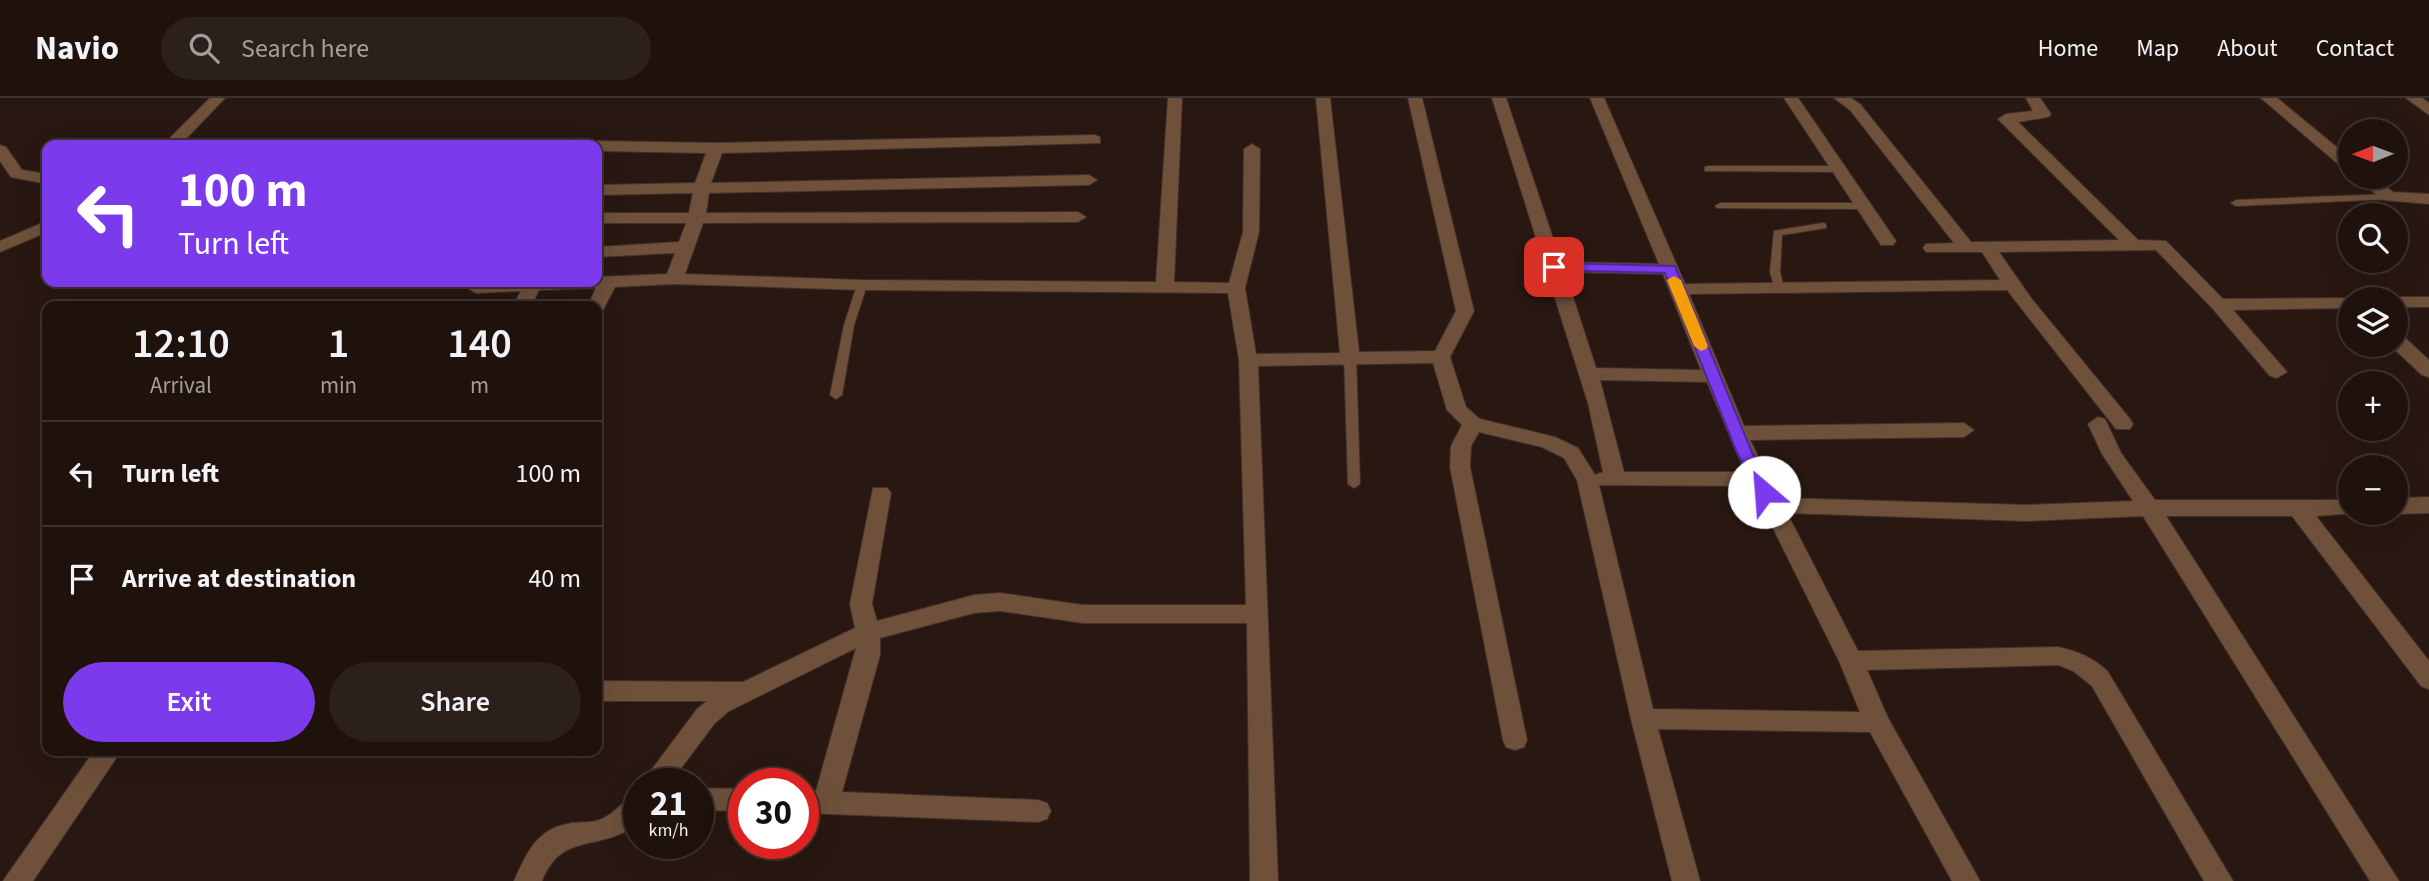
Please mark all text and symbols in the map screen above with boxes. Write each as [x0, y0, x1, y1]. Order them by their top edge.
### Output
search box [161, 17, 651, 80]
text: Navio [35, 25, 119, 72]
icon: search [185, 29, 223, 67]
text: Search here [241, 30, 369, 67]
text: Home [2038, 31, 2098, 66]
text: Map [2136, 31, 2179, 66]
text: About [2217, 31, 2278, 66]
text: Contact [2316, 31, 2394, 66]
north arrow [2338, 119, 2408, 189]
map controls [2338, 119, 2408, 525]
text: 100 m [178, 156, 307, 226]
icon: left [63, 168, 154, 259]
button: search [2338, 203, 2408, 273]
text: Turn left [178, 221, 289, 267]
pin [1524, 237, 1584, 297]
icon: arrive [1535, 248, 1573, 286]
button: layers [2338, 287, 2408, 357]
text: 12:10 [132, 314, 230, 374]
text: 1 [328, 314, 349, 374]
text: 140 [447, 314, 512, 374]
text: Arrival [150, 369, 212, 402]
text: min [320, 369, 357, 402]
text: m [470, 369, 489, 402]
button: + [2338, 371, 2408, 441]
icon: left [63, 455, 101, 493]
text: Turn left [122, 455, 219, 492]
text: 100 m [515, 455, 581, 492]
position arrow [1727, 455, 1801, 529]
button: − [2338, 455, 2408, 525]
icon: arrive [63, 560, 101, 598]
text: Arrive at destination [122, 560, 356, 597]
text: 40 m [528, 560, 581, 597]
button: Exit [63, 662, 315, 742]
button: Share [329, 662, 581, 742]
speed limit sign: 30 [728, 768, 819, 859]
text: 21 [650, 779, 687, 829]
text: km/h [649, 818, 688, 843]

